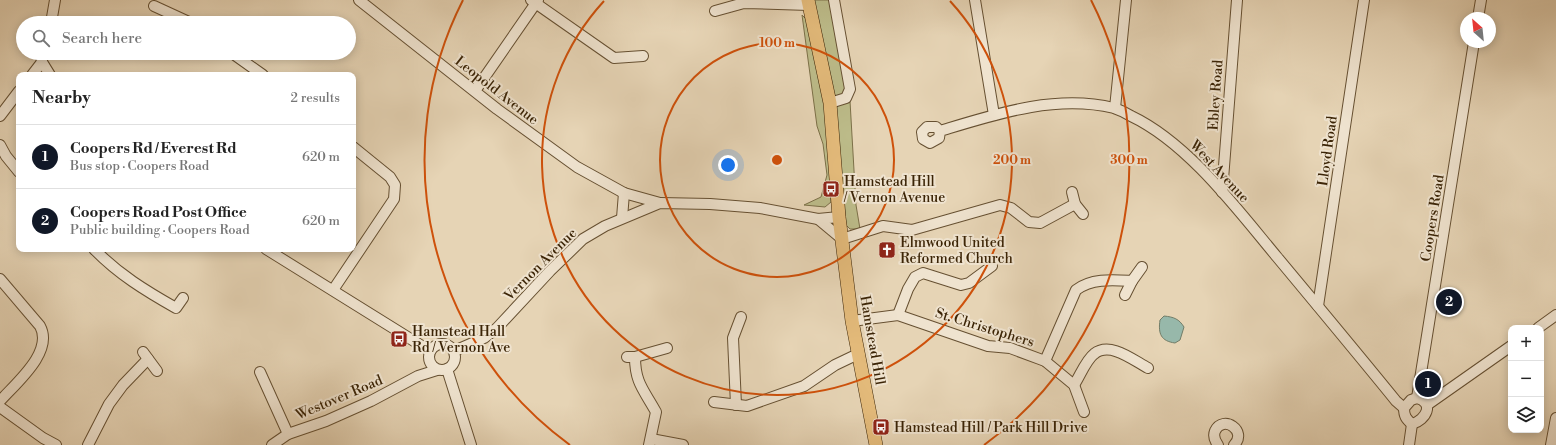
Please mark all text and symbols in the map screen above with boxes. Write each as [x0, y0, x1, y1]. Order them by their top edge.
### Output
north arrow [1460, 12, 1496, 48]
search box [16, 16, 356, 60]
icon: search [30, 27, 52, 49]
text: Search here [62, 29, 142, 48]
text: 100 m [759, 36, 795, 51]
street label: Leopold Avenue [451, 53, 542, 129]
street label: Ebley Road [1205, 59, 1227, 131]
text: Nearby [32, 87, 91, 109]
text: 2 results [291, 90, 340, 106]
street label: Lloyd Road [1314, 115, 1342, 187]
street label: West Avenue [1185, 136, 1253, 207]
text: Coopers Rd / Everest Rd [70, 139, 237, 158]
text: 1 [42, 149, 48, 165]
text: 620 m [302, 149, 340, 165]
centre of rings [770, 153, 784, 167]
text: 200 m [993, 153, 1031, 168]
text: 300 m [1110, 153, 1148, 168]
your location [718, 155, 738, 175]
text: Bus stop · Coopers Road [70, 158, 209, 174]
place label: Hamstead Hill / Vernon Avenue [843, 173, 945, 207]
street label: Coopers Road [1417, 173, 1449, 263]
bus stop icon: Hamstead Hill / Vernon Avenue [821, 179, 841, 199]
text: Coopers Road Post Office [70, 203, 247, 222]
text: 2 [41, 213, 49, 229]
text: 620 m [302, 213, 340, 229]
text: Public building · Coopers Road [70, 222, 250, 238]
street label: Vernon Avenue [500, 224, 581, 306]
place label: Elmwood United Reformed Church [900, 234, 1014, 268]
church icon: Elmwood United Reformed Church [877, 240, 897, 260]
pin: 2 [1436, 287, 1462, 317]
street label: Hamstead Hill [855, 294, 889, 386]
street label: St. Christophers [933, 304, 1036, 352]
place label: Hamstead Hall Rd / Vernon Ave [412, 323, 510, 357]
map controls [1508, 325, 1544, 433]
button: + [1508, 325, 1544, 361]
bus stop icon: Hamstead Hall Rd / Vernon Ave [389, 329, 409, 349]
button: − [1508, 361, 1544, 397]
pin: 1 [1415, 369, 1441, 399]
street label: Westover Road [292, 372, 386, 425]
button: layers [1508, 397, 1544, 433]
bus stop icon: Hamstead Hill / Park Hill Drive [871, 417, 891, 437]
place label: Hamstead Hill / Park Hill Drive [894, 419, 1088, 437]

